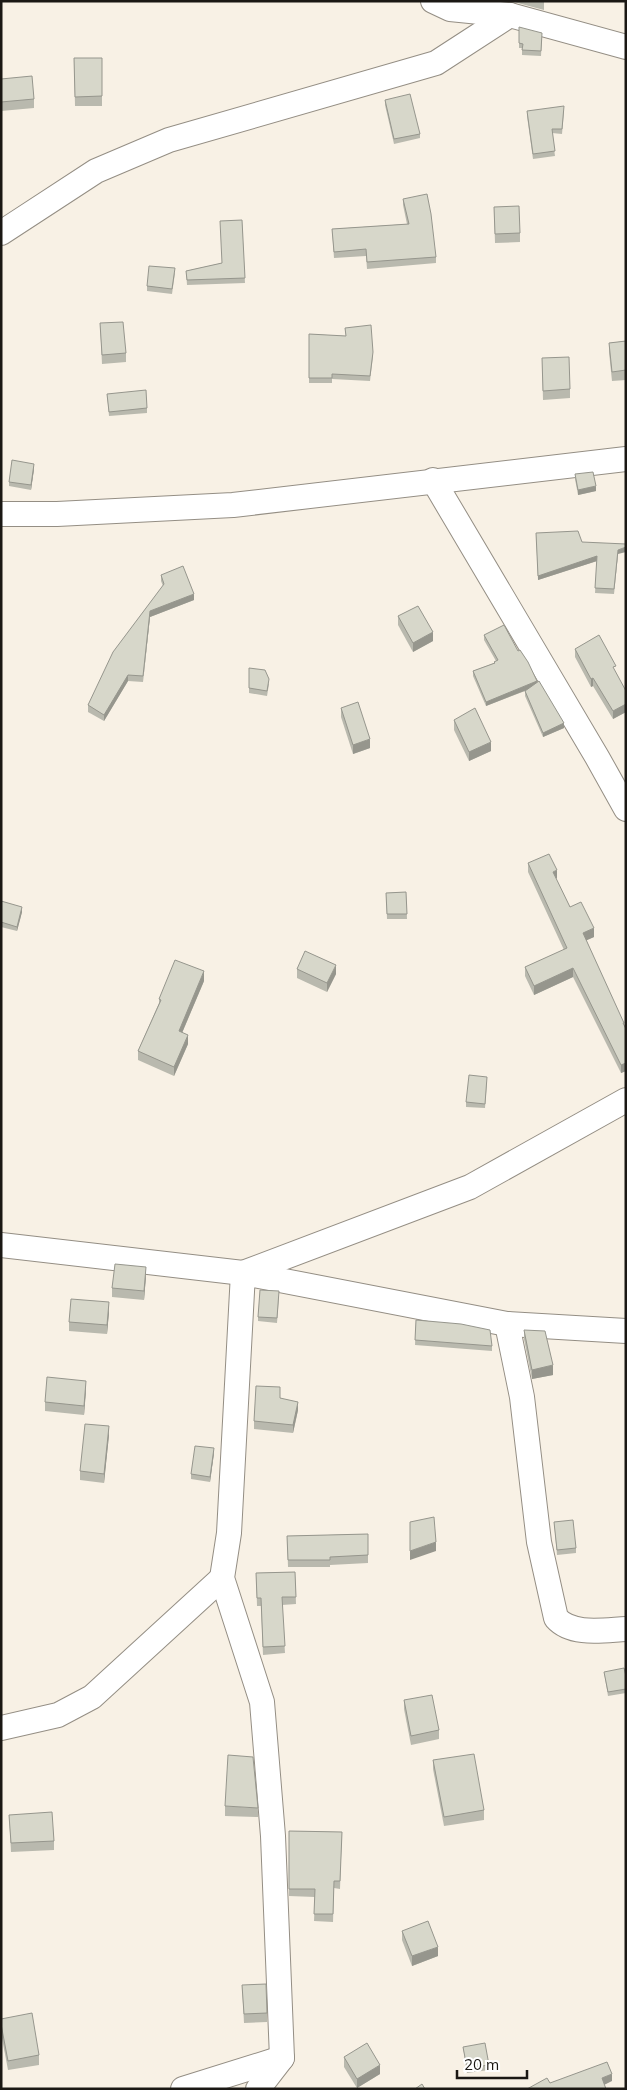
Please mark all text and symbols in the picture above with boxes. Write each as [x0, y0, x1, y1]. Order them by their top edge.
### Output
scale bar [457, 2048, 527, 2080]
text: 20 m [464, 2055, 499, 2074]

